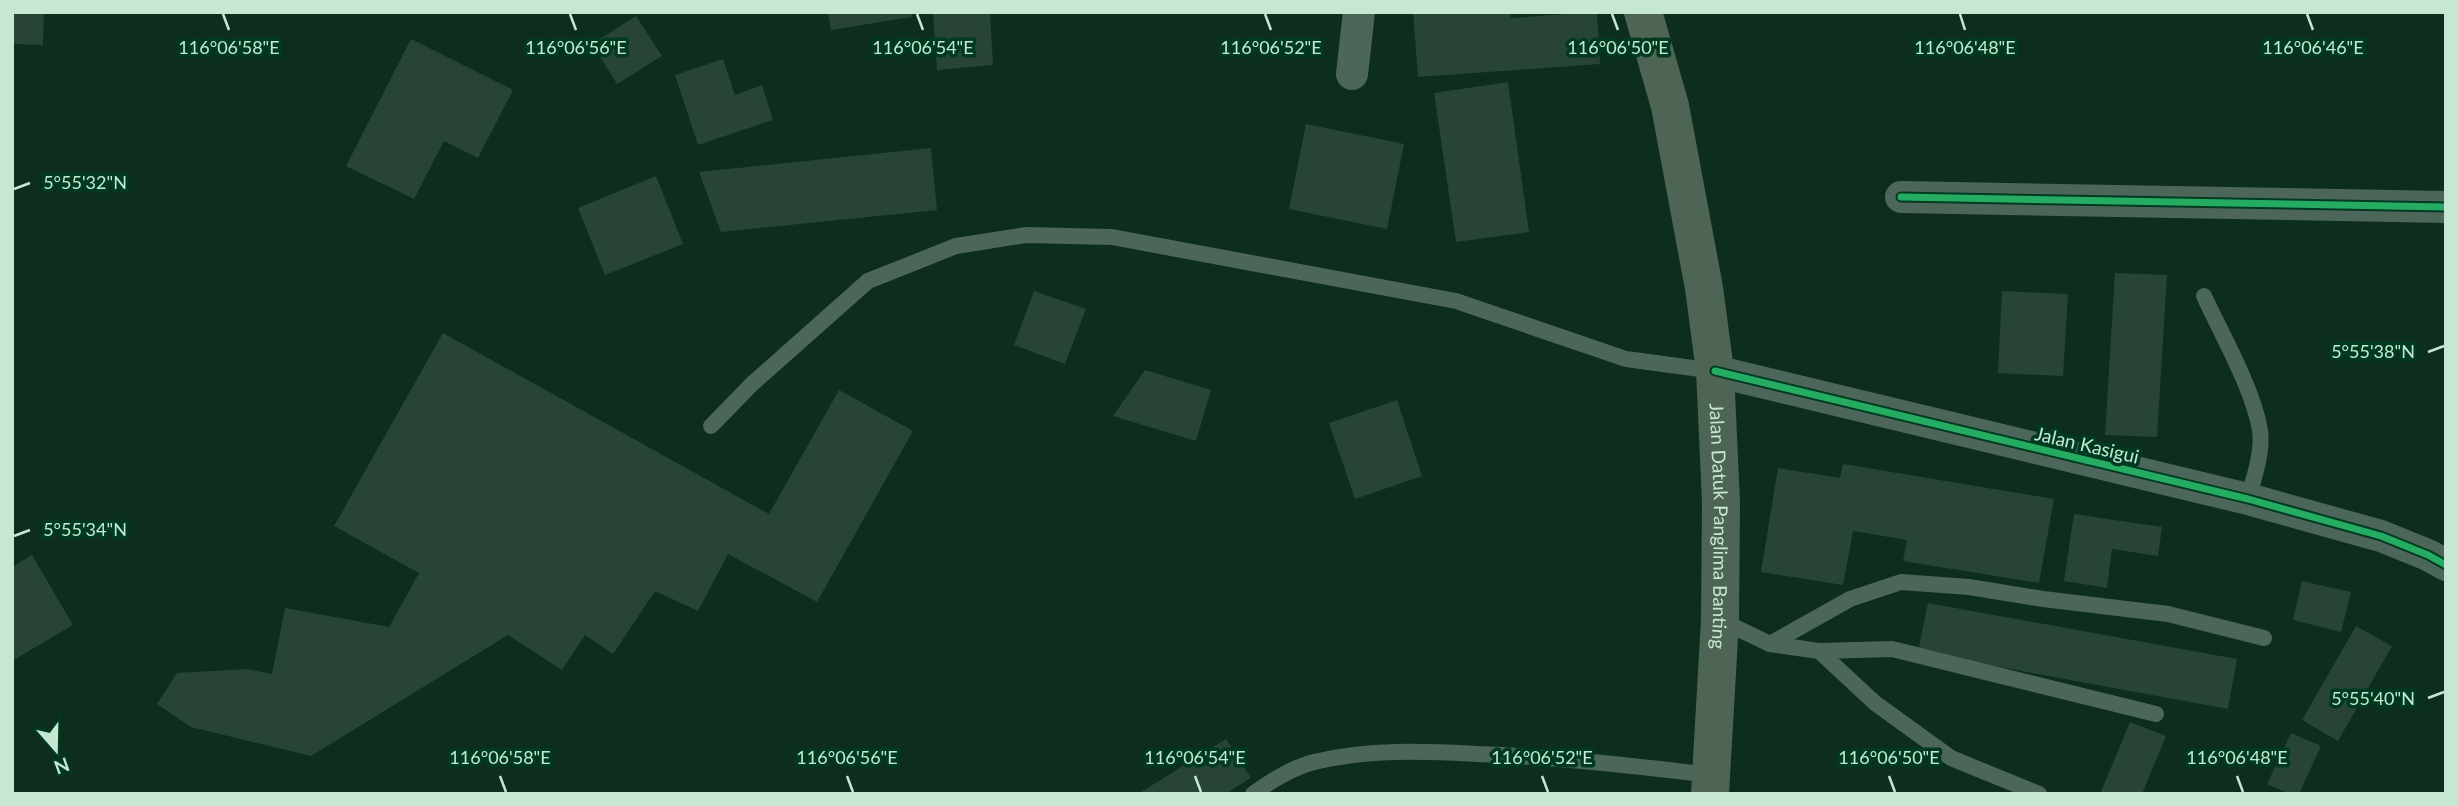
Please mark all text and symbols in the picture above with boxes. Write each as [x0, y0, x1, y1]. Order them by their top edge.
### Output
text: 116°06'58"E [178, 36, 280, 58]
text: 116°06'56"E [525, 36, 627, 58]
text: 116°06'54"E [872, 36, 974, 58]
text: 116°06'52"E [1220, 36, 1322, 58]
text: 116°06'50"E [1567, 36, 1669, 58]
text: 116°06'48"E [1914, 36, 2016, 58]
text: 116°06'46"E [2262, 36, 2364, 58]
text: 5°55'32"N [43, 171, 127, 193]
text: 5°55'38"N [2331, 340, 2415, 362]
street label: Jalan Datuk Panglima Banting [1705, 403, 1733, 650]
street label: Jalan Kasigui [2033, 421, 2141, 468]
text: 5°55'34"N [43, 518, 127, 540]
text: 5°55'40"N [2331, 687, 2415, 709]
north arrow [21, 715, 91, 785]
text: 116°06'58"E [449, 746, 551, 768]
text: 116°06'56"E [796, 746, 898, 768]
text: 116°06'54"E [1144, 746, 1246, 768]
text: 116°06'52"E [1491, 746, 1593, 768]
text: 116°06'50"E [1838, 746, 1940, 768]
text: 116°06'48"E [2186, 746, 2288, 768]
text: N [51, 753, 73, 780]

